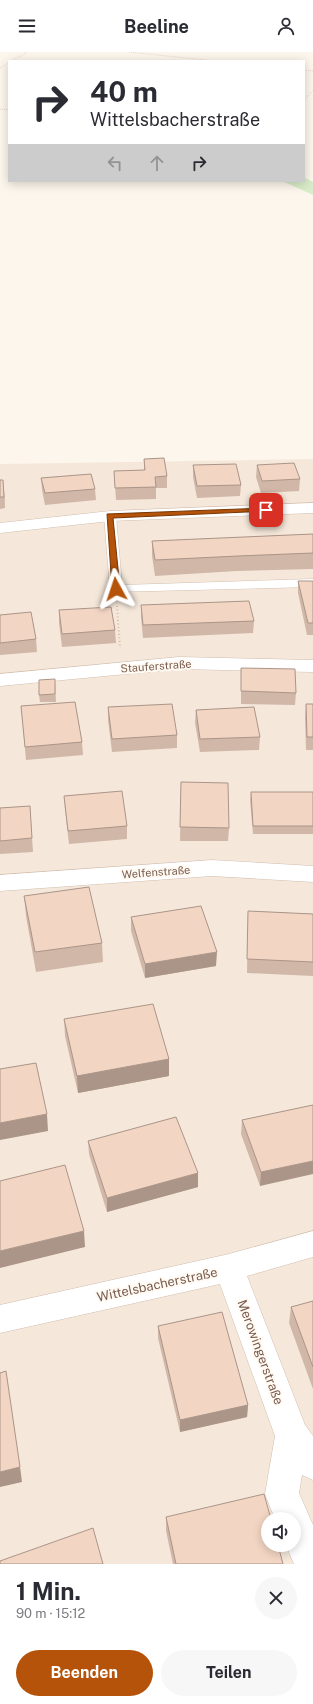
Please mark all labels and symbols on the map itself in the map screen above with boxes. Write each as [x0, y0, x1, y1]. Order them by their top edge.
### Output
pin [249, 493, 283, 527]
position arrow [95, 568, 137, 610]
street label: Stauferstraße [120, 658, 192, 674]
street label: Welfenstraße [121, 864, 191, 880]
street label: Wittelsbacherstraße [95, 1264, 219, 1305]
street label: Merowingerstraße [235, 1298, 287, 1407]

